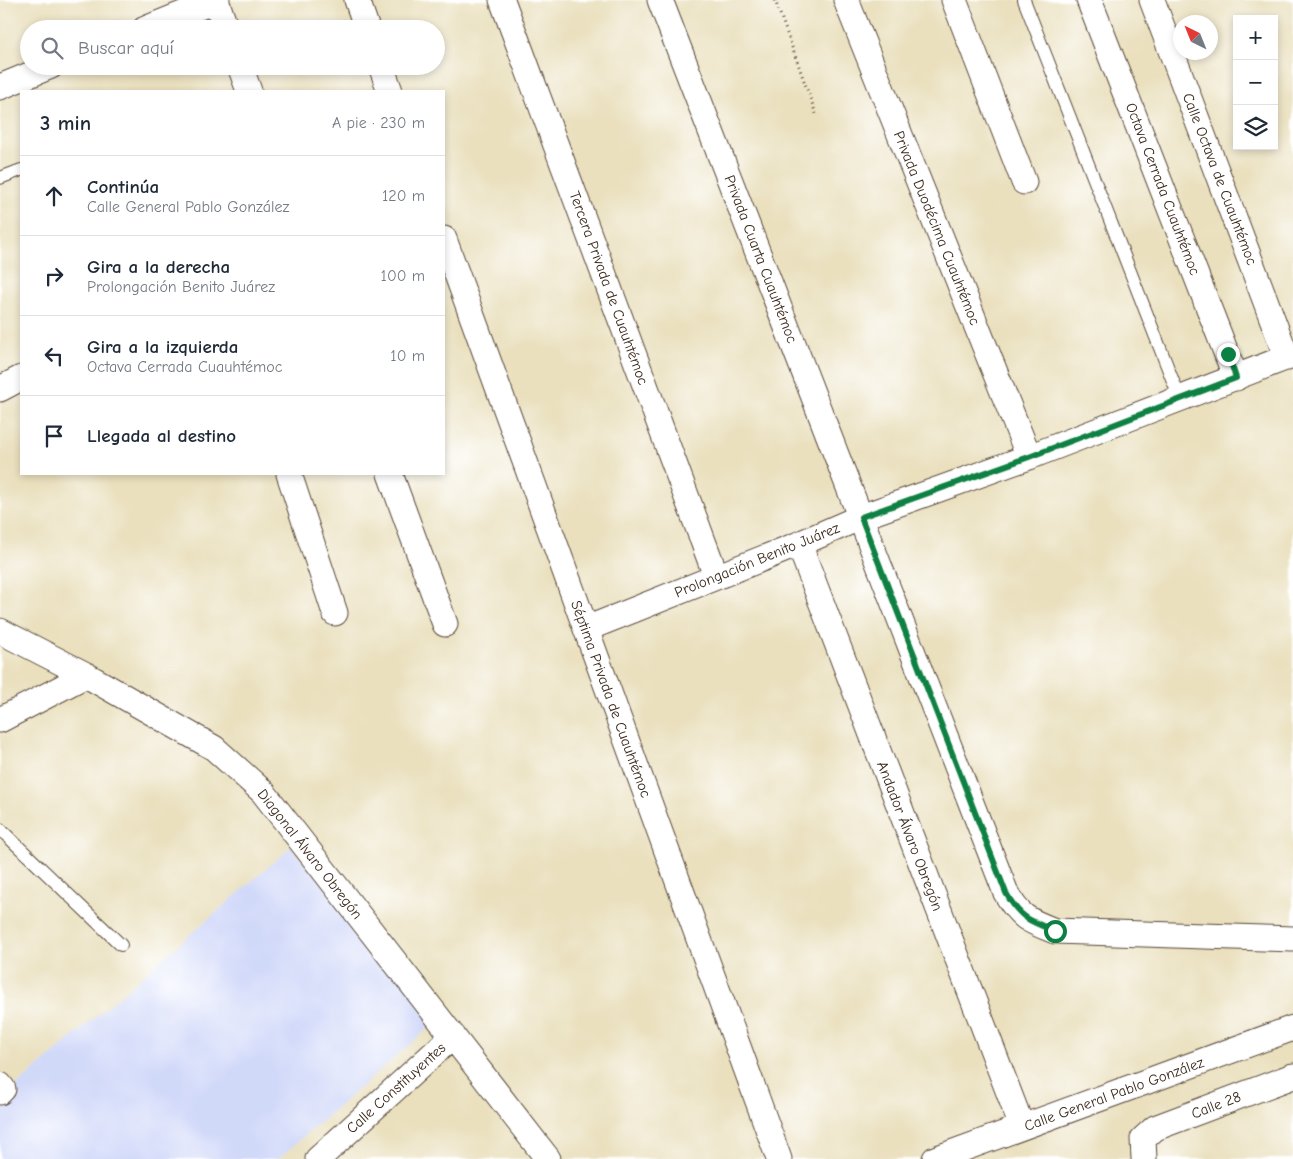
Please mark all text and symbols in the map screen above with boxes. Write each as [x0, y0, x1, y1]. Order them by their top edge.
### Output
north arrow [1173, 15, 1218, 60]
map controls [1233, 15, 1278, 150]
button: + [1233, 15, 1278, 60]
search box [20, 20, 445, 75]
icon: search [38, 34, 66, 62]
text: Buscar aquí [78, 37, 174, 59]
button: − [1233, 60, 1278, 105]
street label: Calle Octava de Cuauhtémoc [1179, 90, 1261, 268]
street label: Octava Cerrada Cuauhtémoc [1122, 100, 1204, 278]
button: layers [1233, 105, 1278, 150]
text: 3 min [40, 111, 91, 135]
text: A pie · 230 m [332, 114, 425, 132]
street label: Privada Duodécima Cuauhtémoc [890, 128, 984, 328]
street label: Privada Cuarta Cuauhtémoc [721, 172, 801, 346]
text: Continúa [87, 176, 159, 198]
icon: ahead [40, 182, 68, 210]
text: 120 m [382, 187, 425, 205]
street label: Tercera Privada de Cuauhtémoc [566, 189, 652, 387]
text: Calle General Pablo González [87, 198, 289, 216]
text: Gira a la derecha [87, 256, 230, 278]
icon: right [40, 262, 68, 290]
text: 100 m [381, 267, 425, 285]
text: Prolongación Benito Juárez [87, 278, 275, 296]
text: Gira a la izquierda [87, 336, 238, 358]
icon: left [40, 342, 68, 370]
route end [1217, 343, 1240, 366]
text: 10 m [390, 347, 425, 365]
text: Octava Cerrada Cuauhtémoc [87, 358, 282, 376]
icon: arrive [40, 422, 68, 450]
text: Llegada al destino [87, 425, 236, 447]
street label: Prolongación Benito Juárez [672, 518, 843, 601]
street label: Séptima Privada de Cuauhtémoc [567, 598, 655, 800]
street label: Andador Álvaro Obregón [873, 758, 948, 913]
street label: Diagonal Álvaro Obregón [254, 785, 367, 923]
route start [1044, 920, 1067, 943]
street label: Calle Constituyentes [343, 1039, 449, 1137]
street label: Calle General Pablo González [1022, 1053, 1207, 1135]
street label: Calle 28 [1189, 1087, 1243, 1123]

